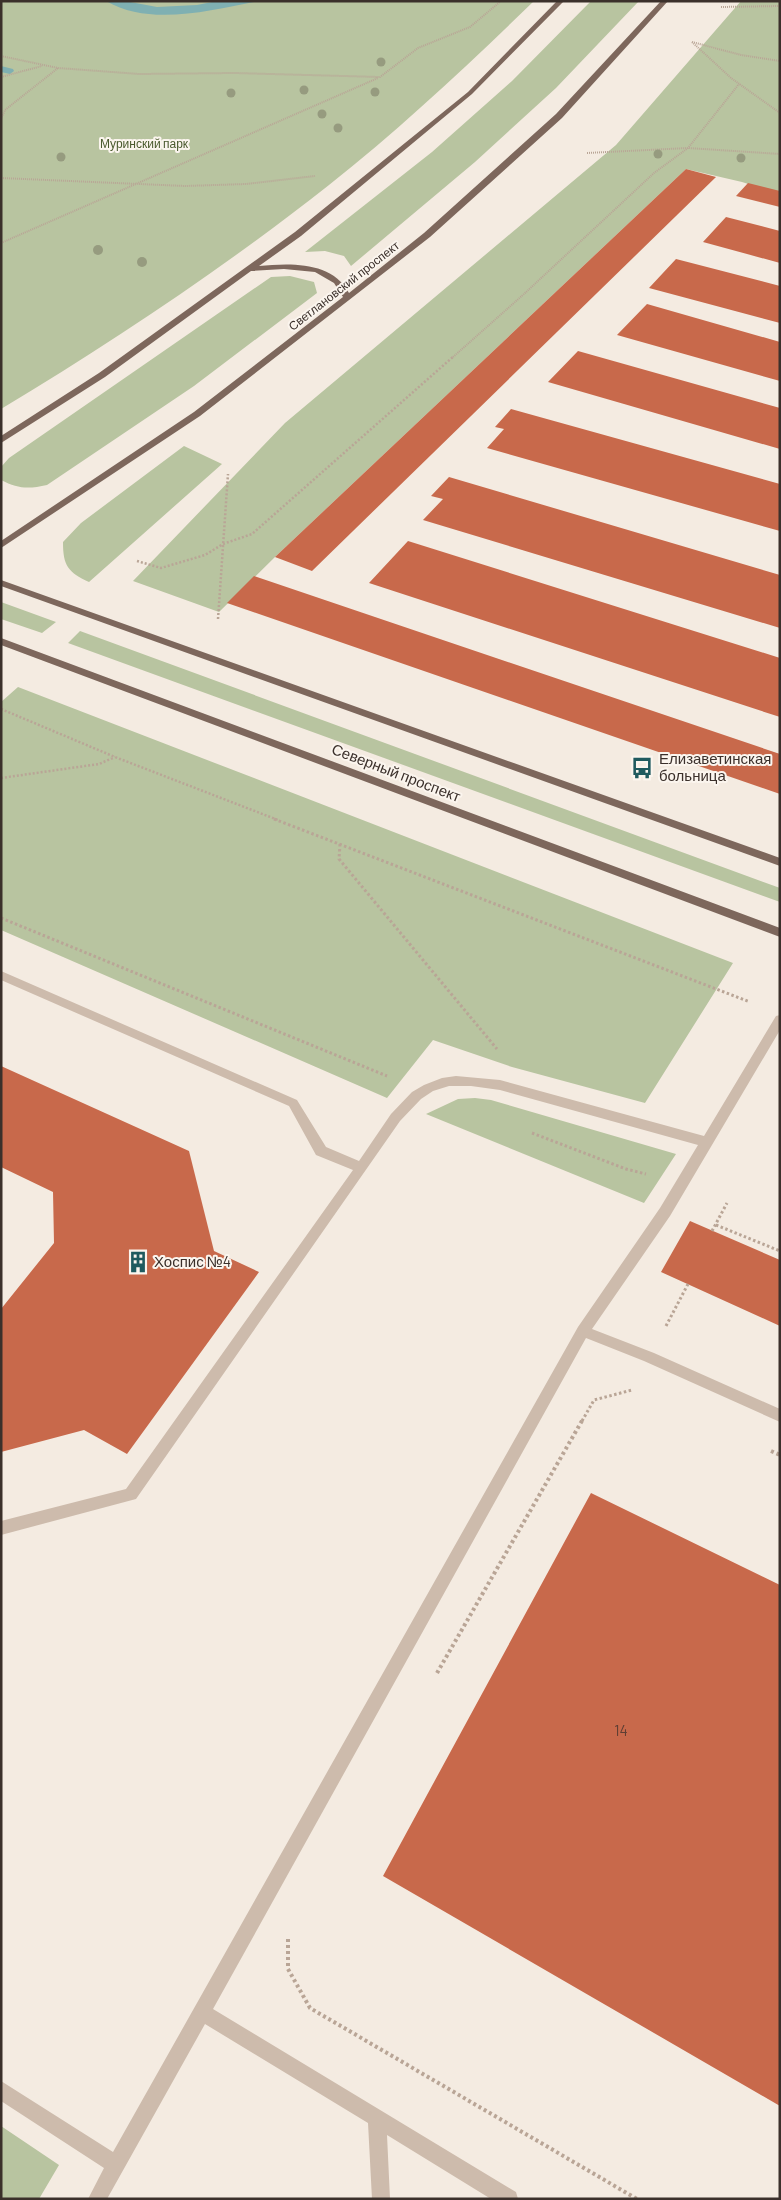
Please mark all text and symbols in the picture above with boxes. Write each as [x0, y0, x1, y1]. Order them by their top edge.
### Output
park label: Муринский парк [100, 136, 189, 151]
street label: Светлановский проспект [285, 237, 403, 334]
street label: Северный проспект [329, 739, 463, 805]
place label: Елизаветинская больница [659, 749, 771, 784]
bus stop icon: Елизаветинская больница [629, 755, 655, 781]
building icon: Хоспис №4 [125, 1249, 151, 1275]
place label: Хоспис №4 [154, 1252, 231, 1270]
house number: 14 [614, 1721, 628, 1739]

